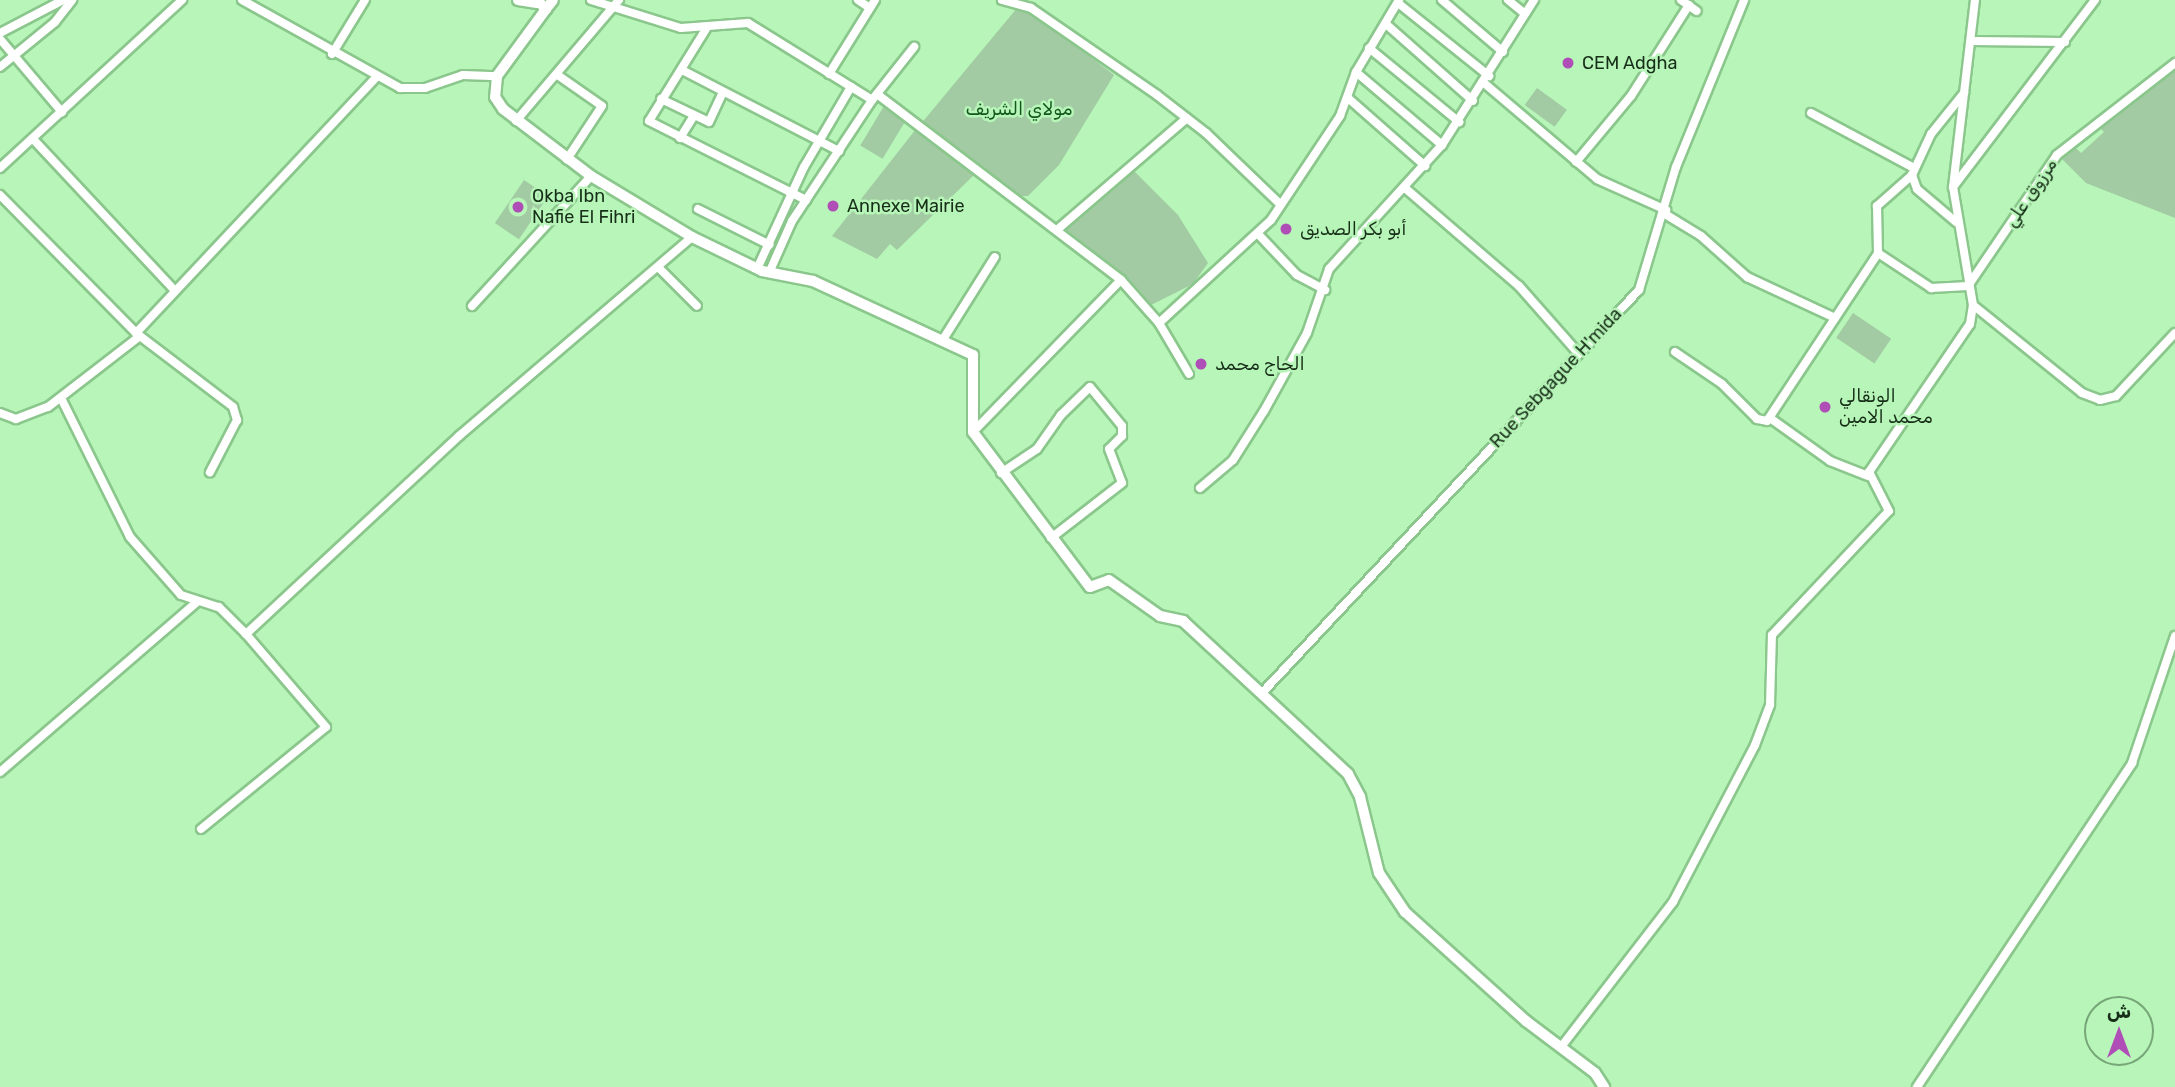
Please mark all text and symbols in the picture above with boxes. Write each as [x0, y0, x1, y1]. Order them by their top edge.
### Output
place label: CEM Adgha [1582, 52, 1678, 74]
marker: CEM Adgha [1560, 55, 1576, 71]
park label: مولاي الشريف [966, 98, 1072, 120]
street label: مرزوق علي [2000, 155, 2062, 231]
place label: Okba Ibn Nafie El Fihri [532, 186, 635, 228]
place label: Annexe Mairie [847, 195, 965, 217]
marker: Annexe Mairie [825, 198, 841, 214]
marker: Okba Ibn Nafie El Fihri [510, 199, 526, 215]
place label: أبو بكر الصديق [1300, 218, 1407, 240]
marker: أبو بكر الصديق [1278, 221, 1294, 237]
street label: Rue Sebgague H'mida [1486, 304, 1626, 452]
place label: الحاج محمد [1215, 353, 1305, 375]
marker: الحاج محمد [1193, 356, 1209, 372]
place label: الونقالي محمد الامين [1839, 386, 1933, 428]
marker: الونقالي محمد الامين [1817, 399, 1833, 415]
north arrow [2084, 996, 2154, 1066]
text: ش [2107, 1000, 2131, 1023]

